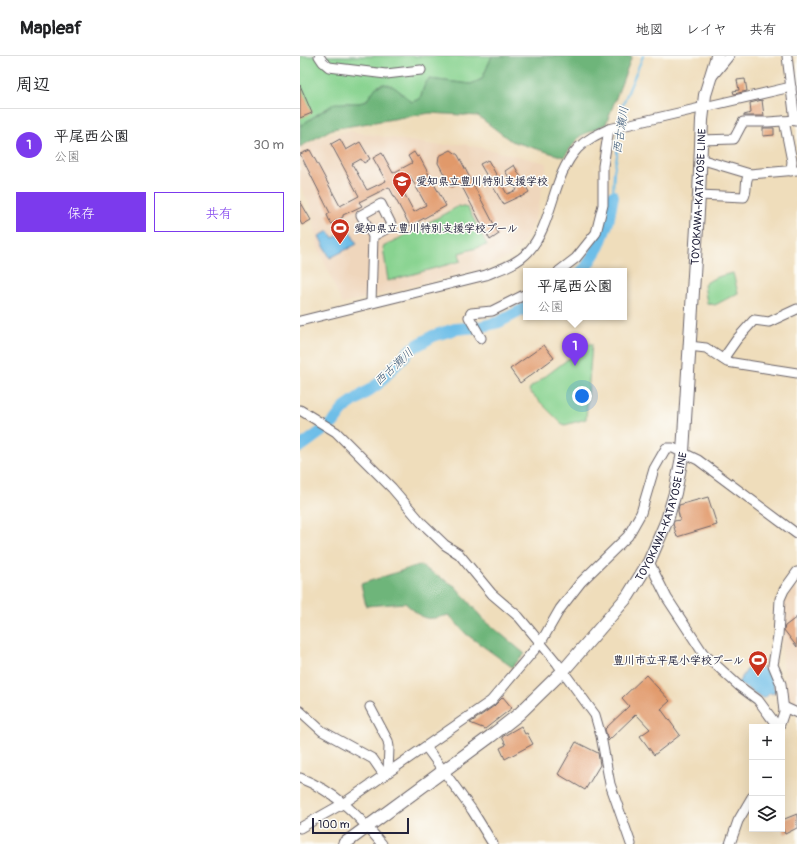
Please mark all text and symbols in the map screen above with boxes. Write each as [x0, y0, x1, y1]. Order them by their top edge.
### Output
text: Mapleaf [20, 16, 82, 40]
text: 地図 [636, 21, 664, 38]
text: レイヤ [686, 21, 727, 38]
text: 共有 [749, 21, 777, 38]
text: 周辺 [16, 74, 50, 95]
water label: 西古瀬川 [610, 105, 632, 155]
text: 平尾西公園 [54, 127, 129, 146]
street label: TOYOKAWA-KATAYOSE LINE [688, 128, 708, 265]
text: 1 [26, 137, 32, 153]
text: 30 m [254, 137, 284, 153]
text: 公園 [54, 149, 80, 165]
school or university icon: 愛知県立豊川特別支援学校 [391, 170, 413, 198]
place label: 愛知県立豊川特別支援学校 [416, 175, 548, 188]
button: 保存 [16, 192, 146, 232]
button: 共有 [154, 192, 284, 232]
sports icon: 愛知県立豊川特別支援学校プール [329, 217, 351, 245]
place label: 愛知県立豊川特別支援学校プール [354, 222, 518, 235]
popup [523, 268, 627, 320]
text: 平尾西公園 [537, 277, 613, 296]
text: 公園 [537, 299, 564, 315]
pin: 1 [562, 333, 588, 366]
water label: 西古瀬川 [371, 345, 417, 389]
your location [572, 386, 592, 406]
street label: TOYOKAWA-KATAYOSE LINE [632, 451, 689, 583]
sports icon: 豊川市立平尾小学校プール [747, 649, 769, 677]
place label: 豊川市立平尾小学校プール [613, 654, 744, 667]
map controls [749, 724, 785, 832]
button: + [749, 724, 785, 760]
button: − [749, 760, 785, 796]
button: layers [749, 796, 785, 832]
scale bar [312, 816, 409, 835]
text: 100 m [318, 818, 349, 831]

